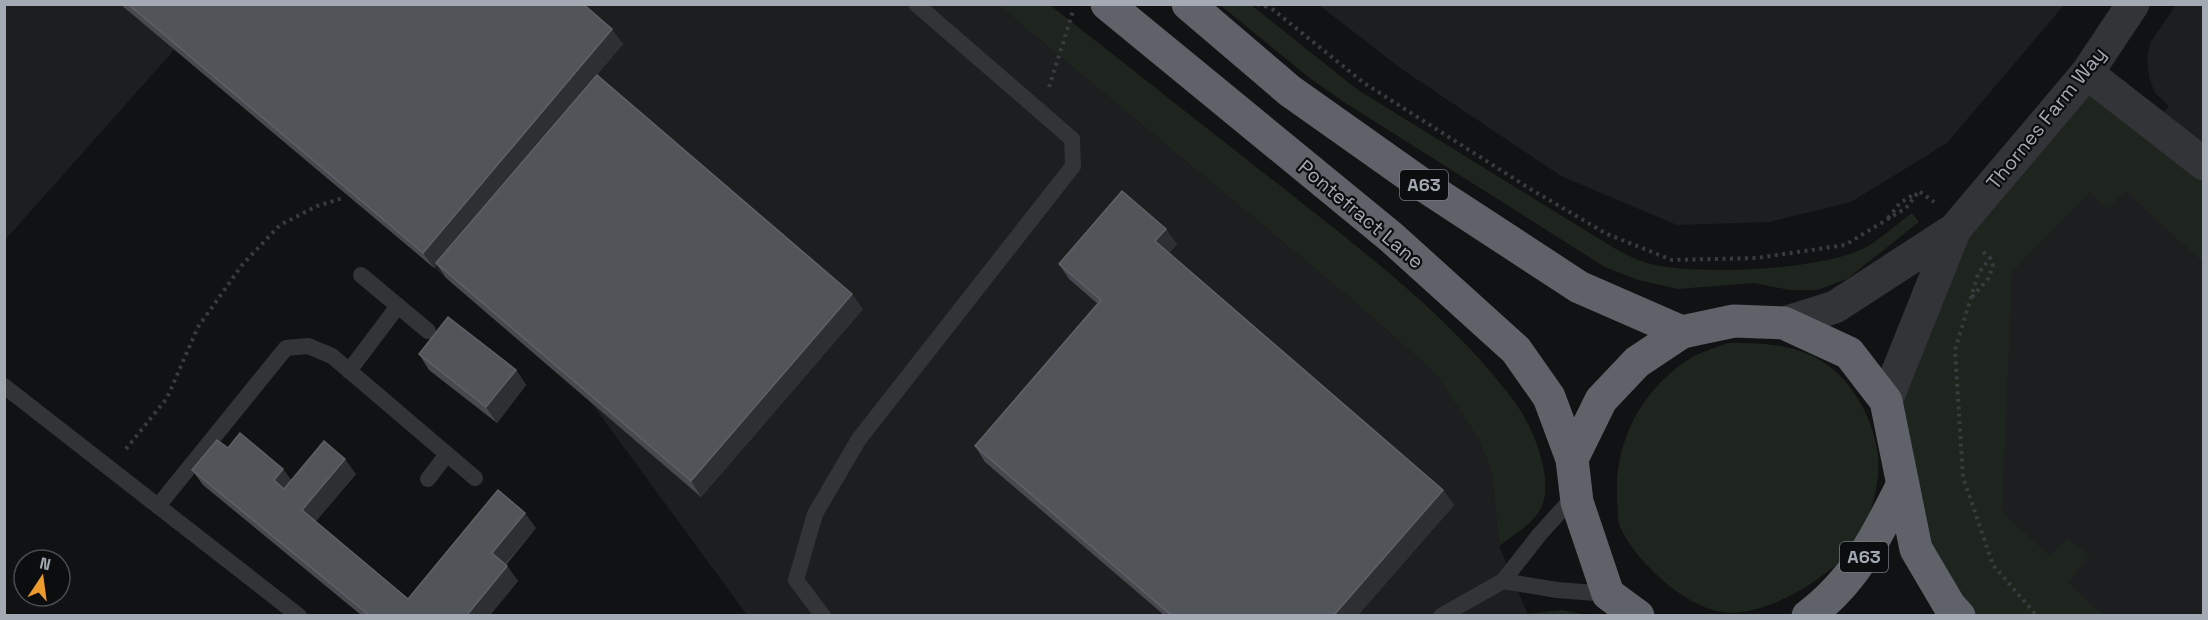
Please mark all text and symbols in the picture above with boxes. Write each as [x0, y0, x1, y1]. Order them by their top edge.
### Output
street label: Thornes Farm Way [1980, 41, 2112, 195]
street label: Pontefract Lane [1293, 154, 1429, 274]
road number: A63 [1400, 170, 1448, 200]
road number: A63 [1840, 542, 1888, 572]
north arrow [12, 548, 72, 608]
text: N [38, 552, 53, 575]

